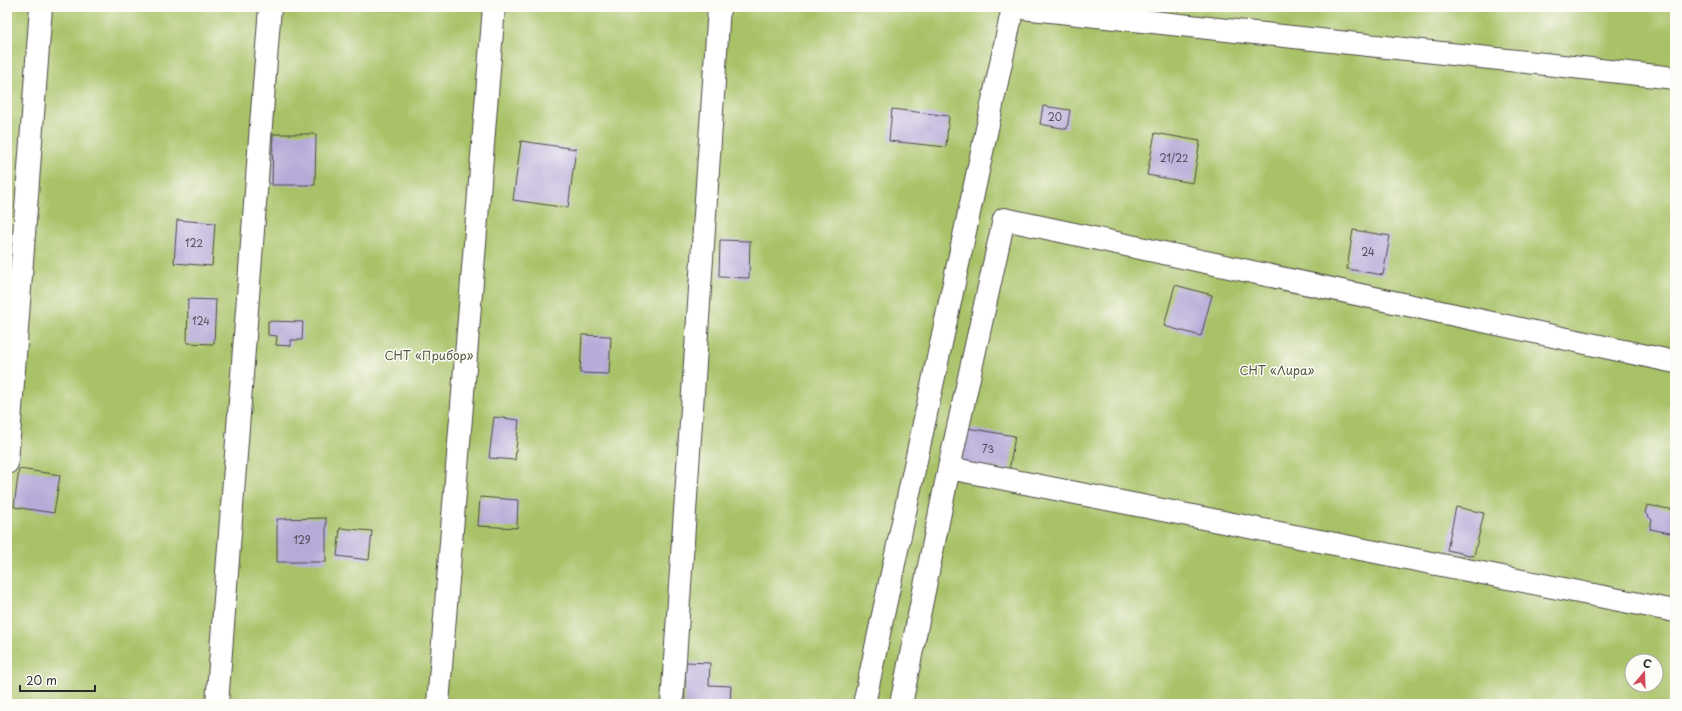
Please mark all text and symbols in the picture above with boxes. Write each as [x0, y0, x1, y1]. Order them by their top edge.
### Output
house number: 20 [1048, 109, 1062, 124]
house number: 21/22 [1159, 150, 1189, 165]
house number: 122 [185, 235, 203, 250]
house number: 24 [1361, 244, 1375, 259]
house number: 124 [192, 313, 210, 328]
park label: СНТ «Прибор» [385, 346, 474, 364]
park label: СНТ «Лира» [1240, 361, 1315, 379]
house number: 73 [982, 441, 994, 456]
house number: 129 [293, 532, 311, 547]
north arrow [1624, 653, 1664, 693]
text: С [1641, 654, 1654, 672]
scale bar [20, 667, 95, 693]
text: 20 m [26, 671, 57, 689]

